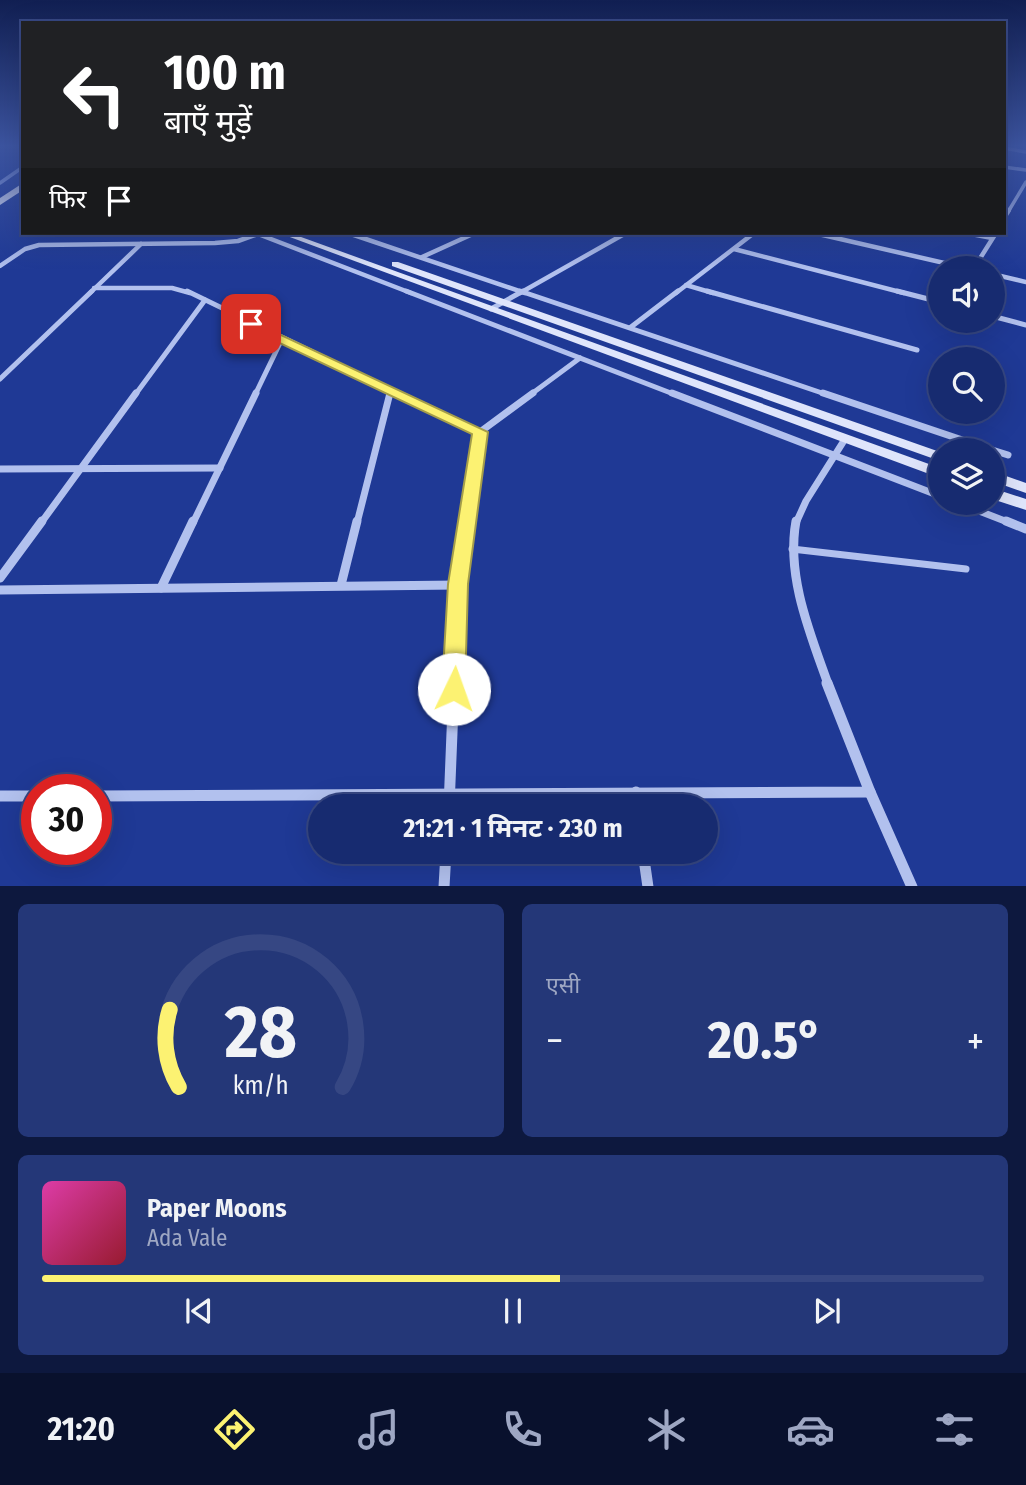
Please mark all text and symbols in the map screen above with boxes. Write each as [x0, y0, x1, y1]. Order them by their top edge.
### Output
text: 100 m [164, 43, 286, 102]
icon: left [49, 49, 140, 140]
text: बाएँ मुड़ें [164, 103, 252, 141]
icon: arrive [100, 182, 138, 220]
text: फिर [49, 184, 86, 215]
map controls [928, 256, 1005, 515]
button: sound [928, 256, 1005, 333]
pin [221, 294, 281, 354]
icon: arrive [232, 305, 270, 343]
button: search [928, 347, 1005, 424]
button: layers [928, 438, 1005, 515]
position arrow [417, 652, 491, 726]
speed limit sign: 30 [21, 774, 112, 865]
text: 21:21 · 1 मिनट · 230 m [403, 813, 623, 844]
text: एसी [546, 971, 580, 999]
text: 28 [224, 989, 297, 1076]
text: 20.5° [708, 1009, 822, 1072]
text: − [546, 1018, 563, 1064]
text: + [967, 1018, 984, 1064]
text: km/h [233, 1070, 289, 1100]
text: Paper Moons [147, 1193, 287, 1224]
text: Ada Vale [147, 1224, 227, 1252]
icon: previous [180, 1292, 218, 1330]
icon: pause [494, 1292, 532, 1330]
icon: next [808, 1292, 846, 1330]
icon: directions [210, 1405, 259, 1454]
icon: music [354, 1405, 403, 1454]
icon: phone [498, 1405, 547, 1454]
icon: climate [642, 1405, 691, 1454]
icon: car [786, 1405, 835, 1454]
icon: filters [930, 1405, 979, 1454]
text: 21:20 [47, 1410, 115, 1448]

